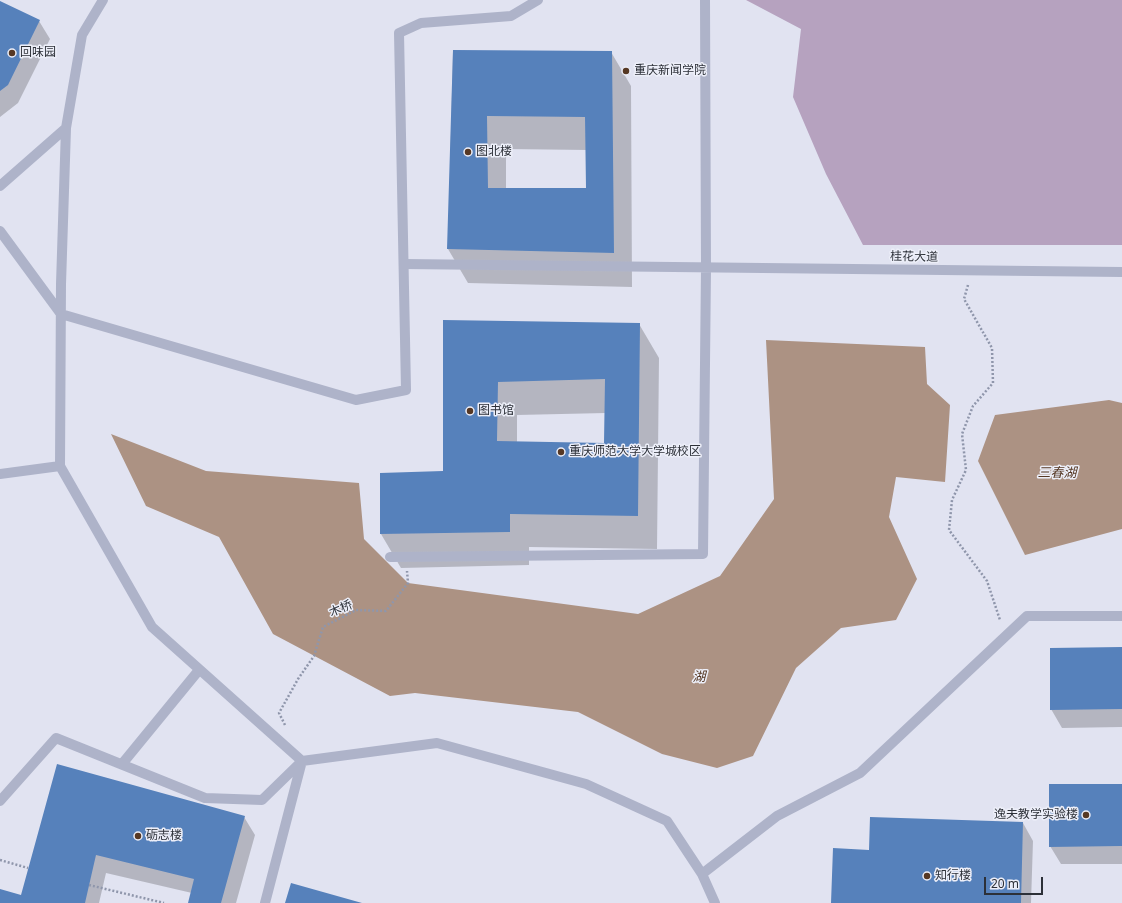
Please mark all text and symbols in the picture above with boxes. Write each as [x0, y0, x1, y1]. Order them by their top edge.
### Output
place label: 回味园 [20, 46, 56, 60]
marker: 回味园 [7, 48, 17, 58]
place label: 重庆新闻学院 [634, 64, 706, 78]
marker: 重庆新闻学院 [621, 66, 631, 76]
place label: 图北楼 [476, 145, 512, 159]
marker: 图北楼 [463, 147, 473, 157]
street label: 桂花大道 [890, 249, 938, 265]
place label: 图书馆 [478, 404, 514, 418]
marker: 图书馆 [465, 406, 475, 416]
place label: 重庆师范大学大学城校区 [569, 445, 701, 459]
marker: 重庆师范大学大学城校区 [556, 447, 566, 457]
water label: 三春湖 [1038, 465, 1076, 481]
street label: 木桥 [327, 598, 355, 620]
water label: 湖 [693, 669, 705, 685]
place label: 逸夫教学实验楼 [994, 808, 1078, 822]
marker: 逸夫教学实验楼 [1081, 810, 1091, 820]
place label: 砺志楼 [146, 829, 182, 843]
marker: 砺志楼 [133, 831, 143, 841]
place label: 知行楼 [935, 869, 971, 883]
scale bar [986, 869, 1045, 895]
marker: 知行楼 [922, 871, 932, 881]
text: 20 m [991, 875, 1019, 892]

